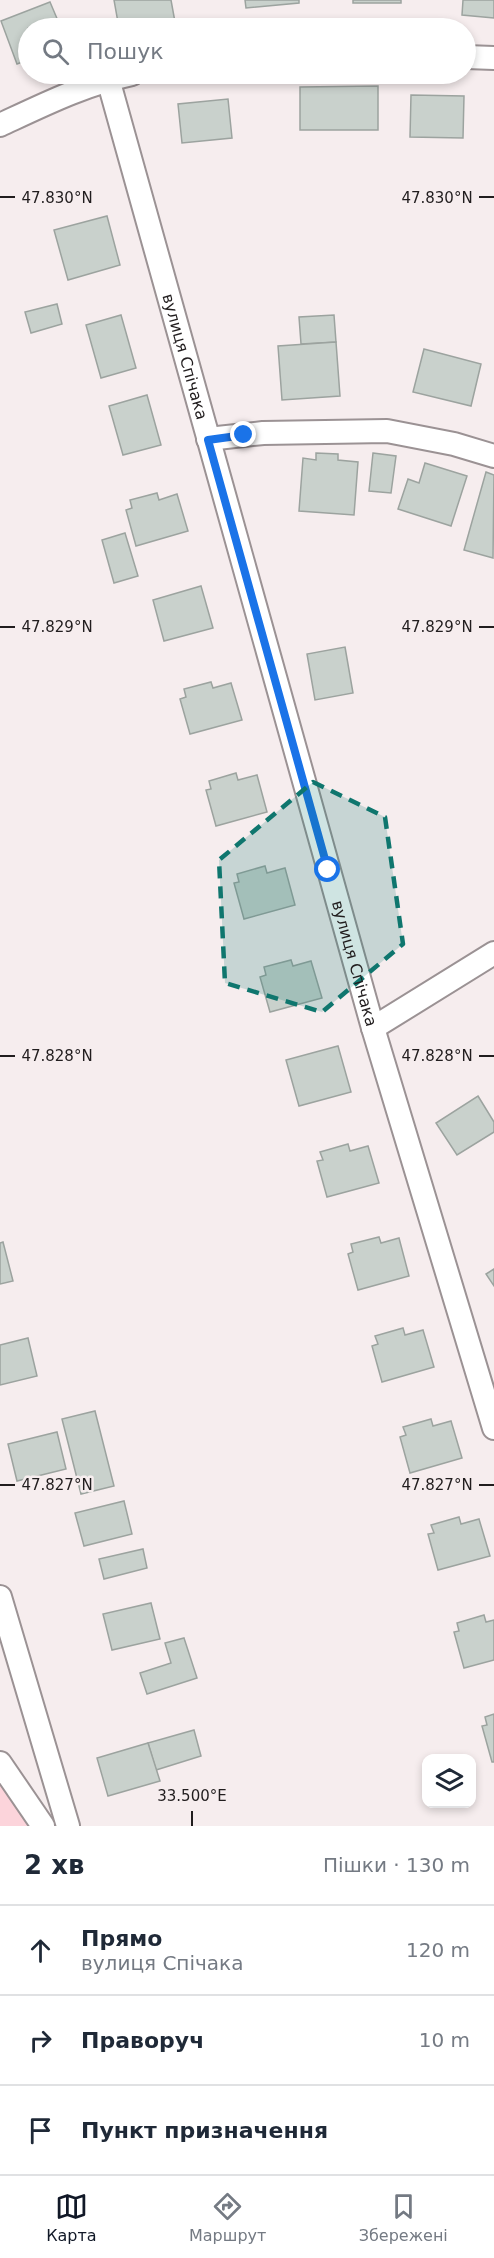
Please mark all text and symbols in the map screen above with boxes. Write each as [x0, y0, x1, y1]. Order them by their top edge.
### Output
search box [18, 18, 476, 84]
icon: search [39, 35, 72, 68]
text: Пошук [87, 39, 163, 64]
text: 47.830°N [21, 189, 93, 207]
text: 47.830°N [401, 189, 473, 207]
street label: вулиця Спічака [158, 291, 212, 422]
route end [230, 421, 256, 447]
text: 47.829°N [21, 618, 93, 636]
text: 47.829°N [401, 618, 473, 636]
route start [314, 856, 340, 882]
street label: вулиця Спічака [328, 898, 381, 1028]
text: 47.828°N [21, 1047, 93, 1065]
text: 47.828°N [401, 1047, 473, 1065]
text: 47.827°N [21, 1476, 93, 1494]
text: 47.827°N [401, 1476, 473, 1494]
map controls [422, 1754, 476, 1808]
button: layers [422, 1754, 476, 1808]
text: 33.500°E [157, 1787, 227, 1805]
text: 2 хв [24, 1850, 84, 1880]
text: Пішки · 130 m [323, 1853, 470, 1877]
text: Прямо [81, 1926, 162, 1951]
icon: ahead [24, 1934, 57, 1967]
text: 120 m [406, 1938, 470, 1962]
text: вулиця Спічака [81, 1951, 243, 1975]
icon: right [24, 2024, 57, 2057]
text: Праворуч [81, 2028, 204, 2053]
text: 10 m [419, 2028, 470, 2052]
icon: arrive [24, 2114, 57, 2147]
text: Пункт призначення [81, 2118, 328, 2143]
tab: Карта [46, 2190, 97, 2245]
tab: Маршрут [189, 2190, 266, 2245]
tab: Збережені [359, 2190, 448, 2245]

